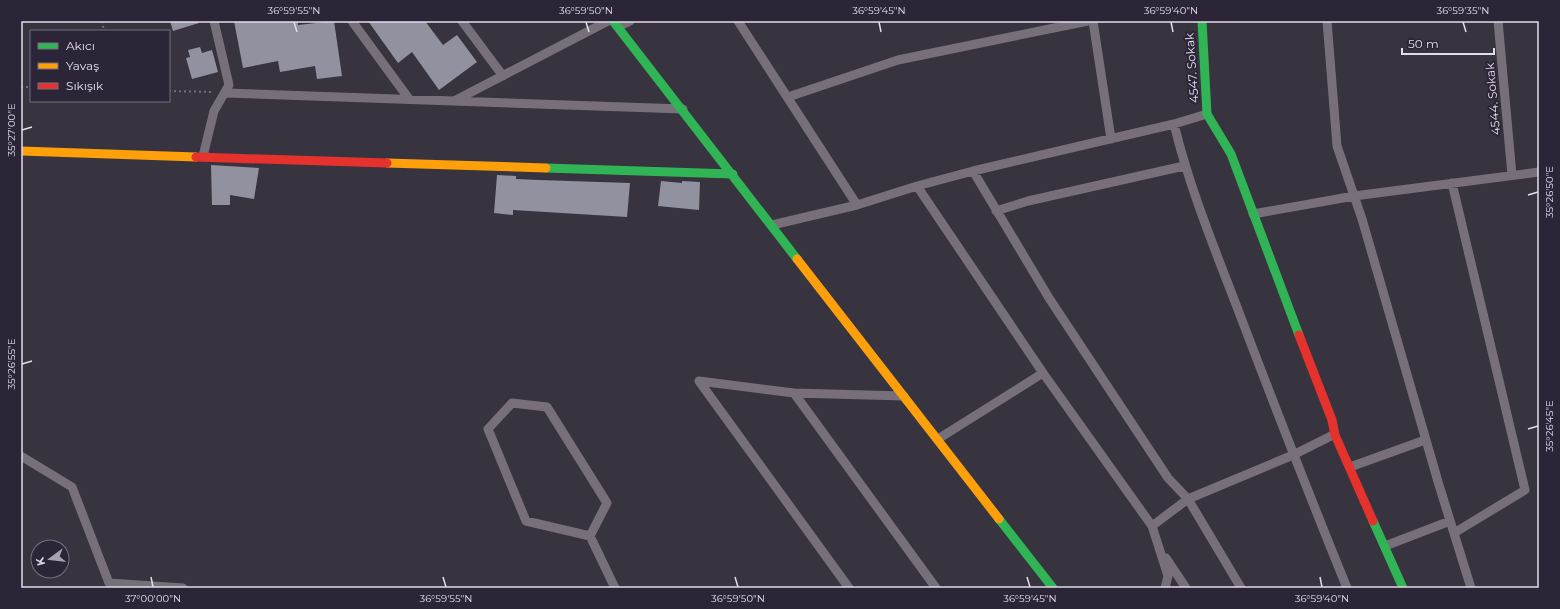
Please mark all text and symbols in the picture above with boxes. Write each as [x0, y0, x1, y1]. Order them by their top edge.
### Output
text: 36°59'55"N [268, 4, 320, 17]
text: 36°59'50"N [559, 4, 613, 17]
text: 36°59'45"N [852, 4, 906, 17]
text: 36°59'40"N [1144, 4, 1198, 17]
text: 36°59'35"N [1437, 4, 1489, 17]
legend [30, 30, 170, 102]
scale bar [1402, 30, 1494, 56]
street label: 4547. Sokak [1182, 32, 1201, 104]
text: 50 m [1408, 36, 1439, 51]
text: Akıcı [66, 38, 95, 53]
text: Yavaş [66, 58, 99, 73]
street label: 4544. Sokak [1482, 61, 1503, 136]
text: Sıkışık [66, 78, 104, 93]
text: 35°27'00"E [5, 103, 18, 157]
text: 35°26'50"E [1543, 166, 1556, 218]
text: 35°26'55"E [5, 338, 18, 390]
text: 35°26'45"E [1543, 400, 1556, 452]
north arrow [30, 539, 70, 579]
text: K [32, 555, 48, 567]
text: 37°00'00"N [125, 592, 181, 605]
text: 36°59'55"N [420, 592, 472, 605]
text: 36°59'50"N [711, 592, 765, 605]
text: 36°59'45"N [1003, 592, 1057, 605]
text: 36°59'40"N [1295, 592, 1349, 605]

